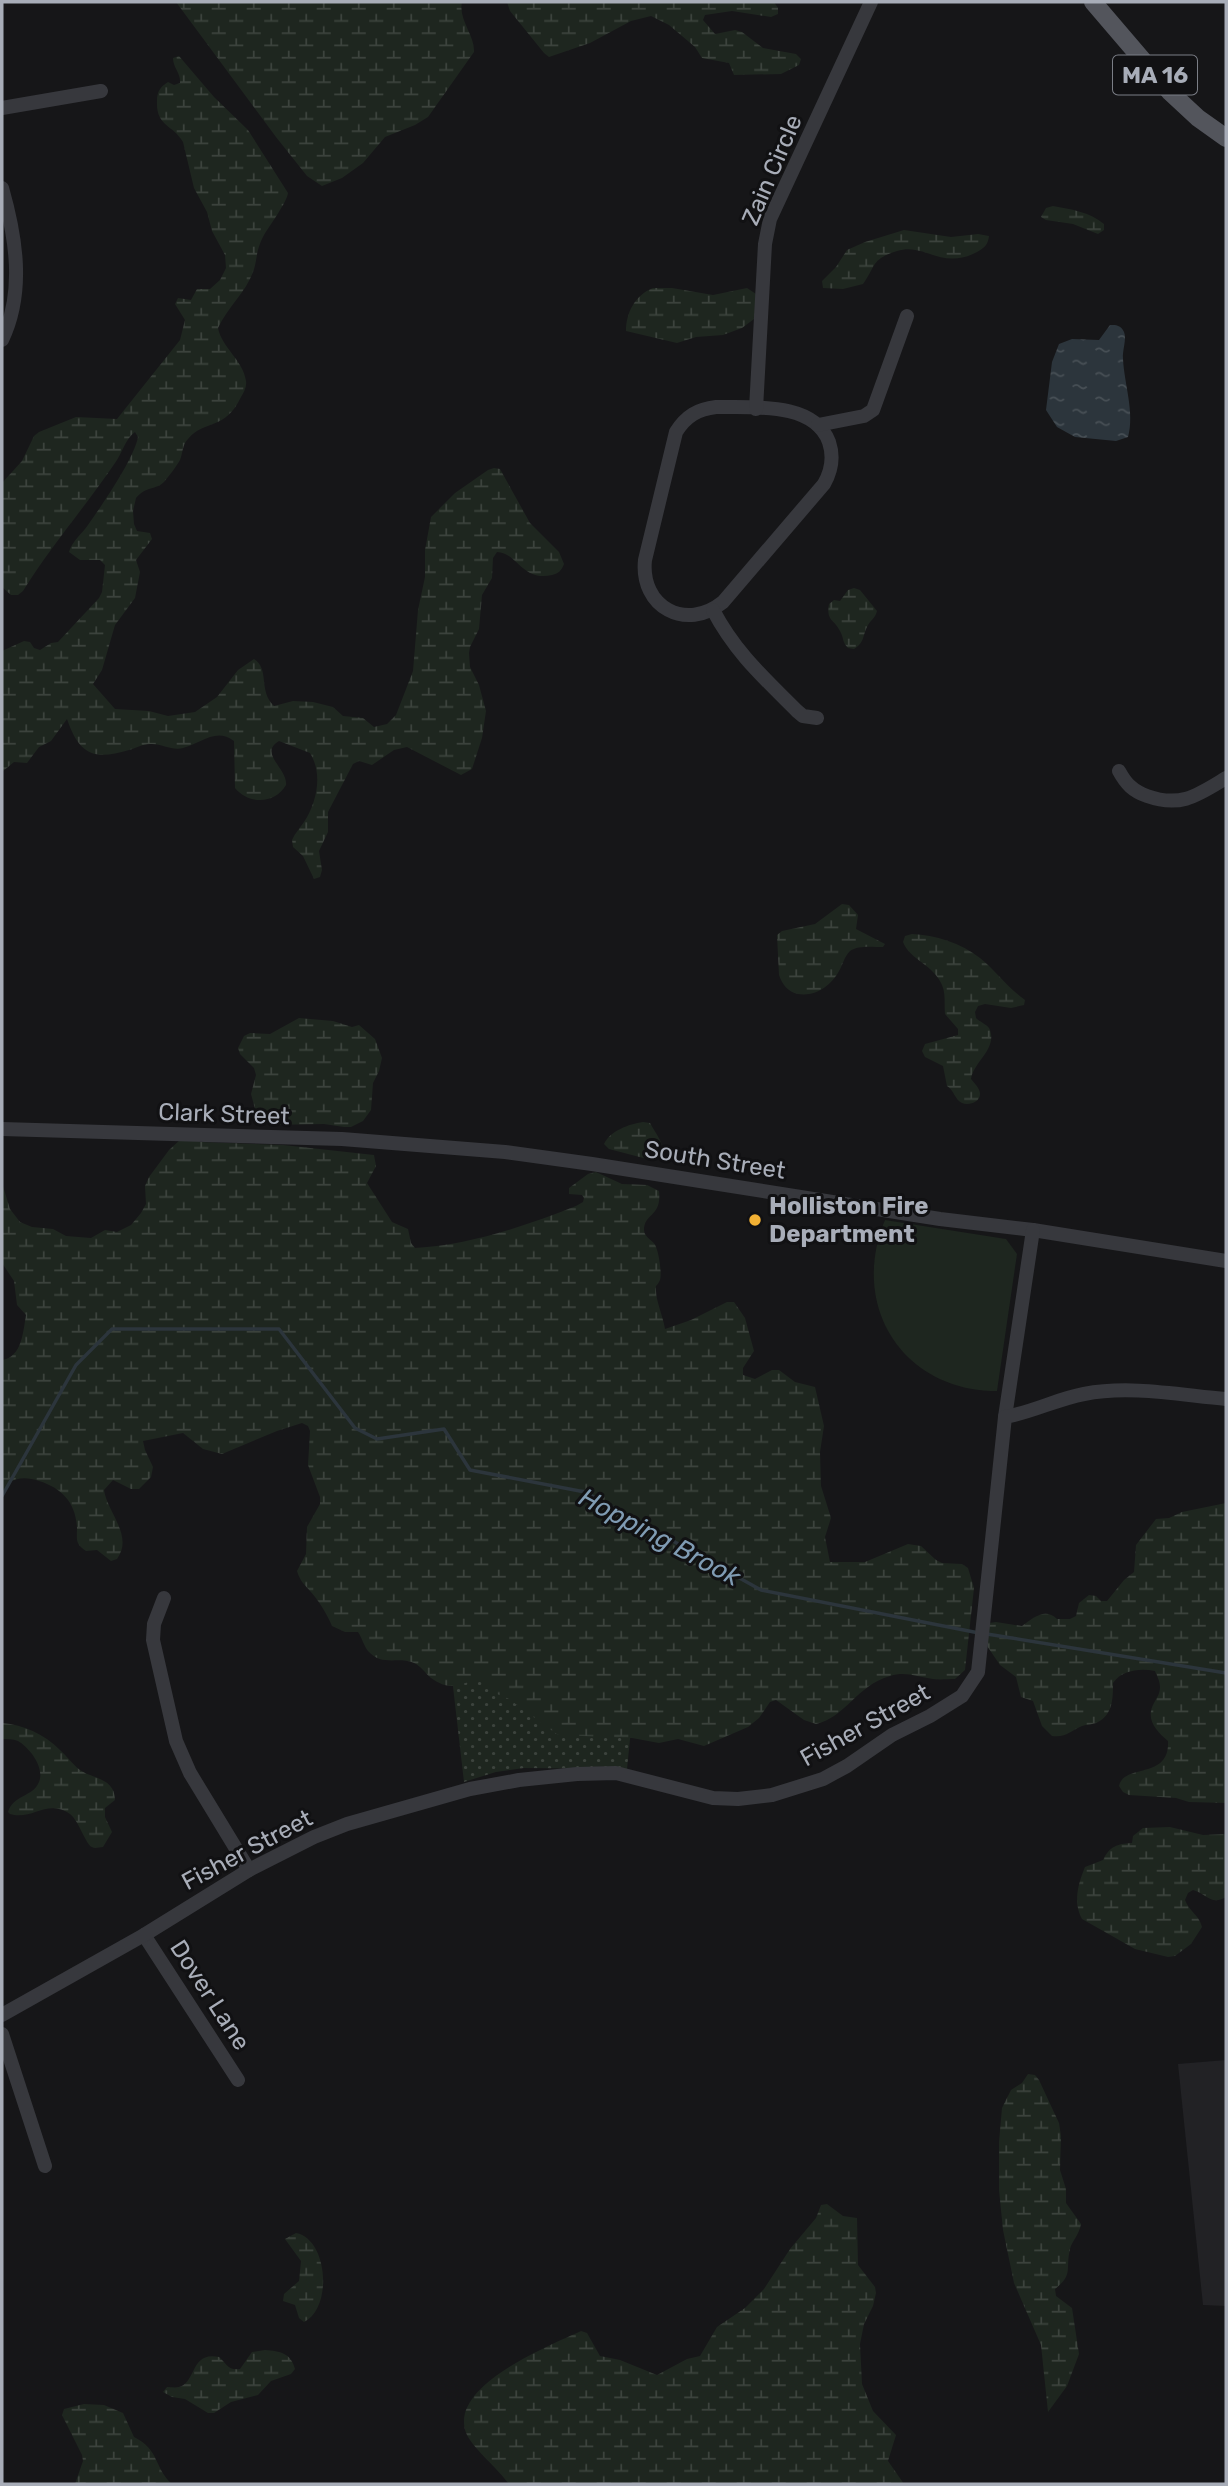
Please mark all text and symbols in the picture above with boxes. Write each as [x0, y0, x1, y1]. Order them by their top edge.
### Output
road number: MA 16 [1113, 55, 1197, 94]
street label: Zain Circle [736, 111, 808, 229]
street label: Clark Street [158, 1098, 290, 1130]
street label: South Street [642, 1135, 788, 1185]
place label: Holliston Fire Department [769, 1192, 929, 1248]
marker: Holliston Fire Department [747, 1212, 763, 1228]
water label: Hopping Brook [574, 1482, 746, 1593]
street label: Fisher Street [795, 1678, 935, 1772]
street label: Fisher Street [177, 1804, 317, 1896]
street label: Dover Lane [164, 1935, 256, 2055]

